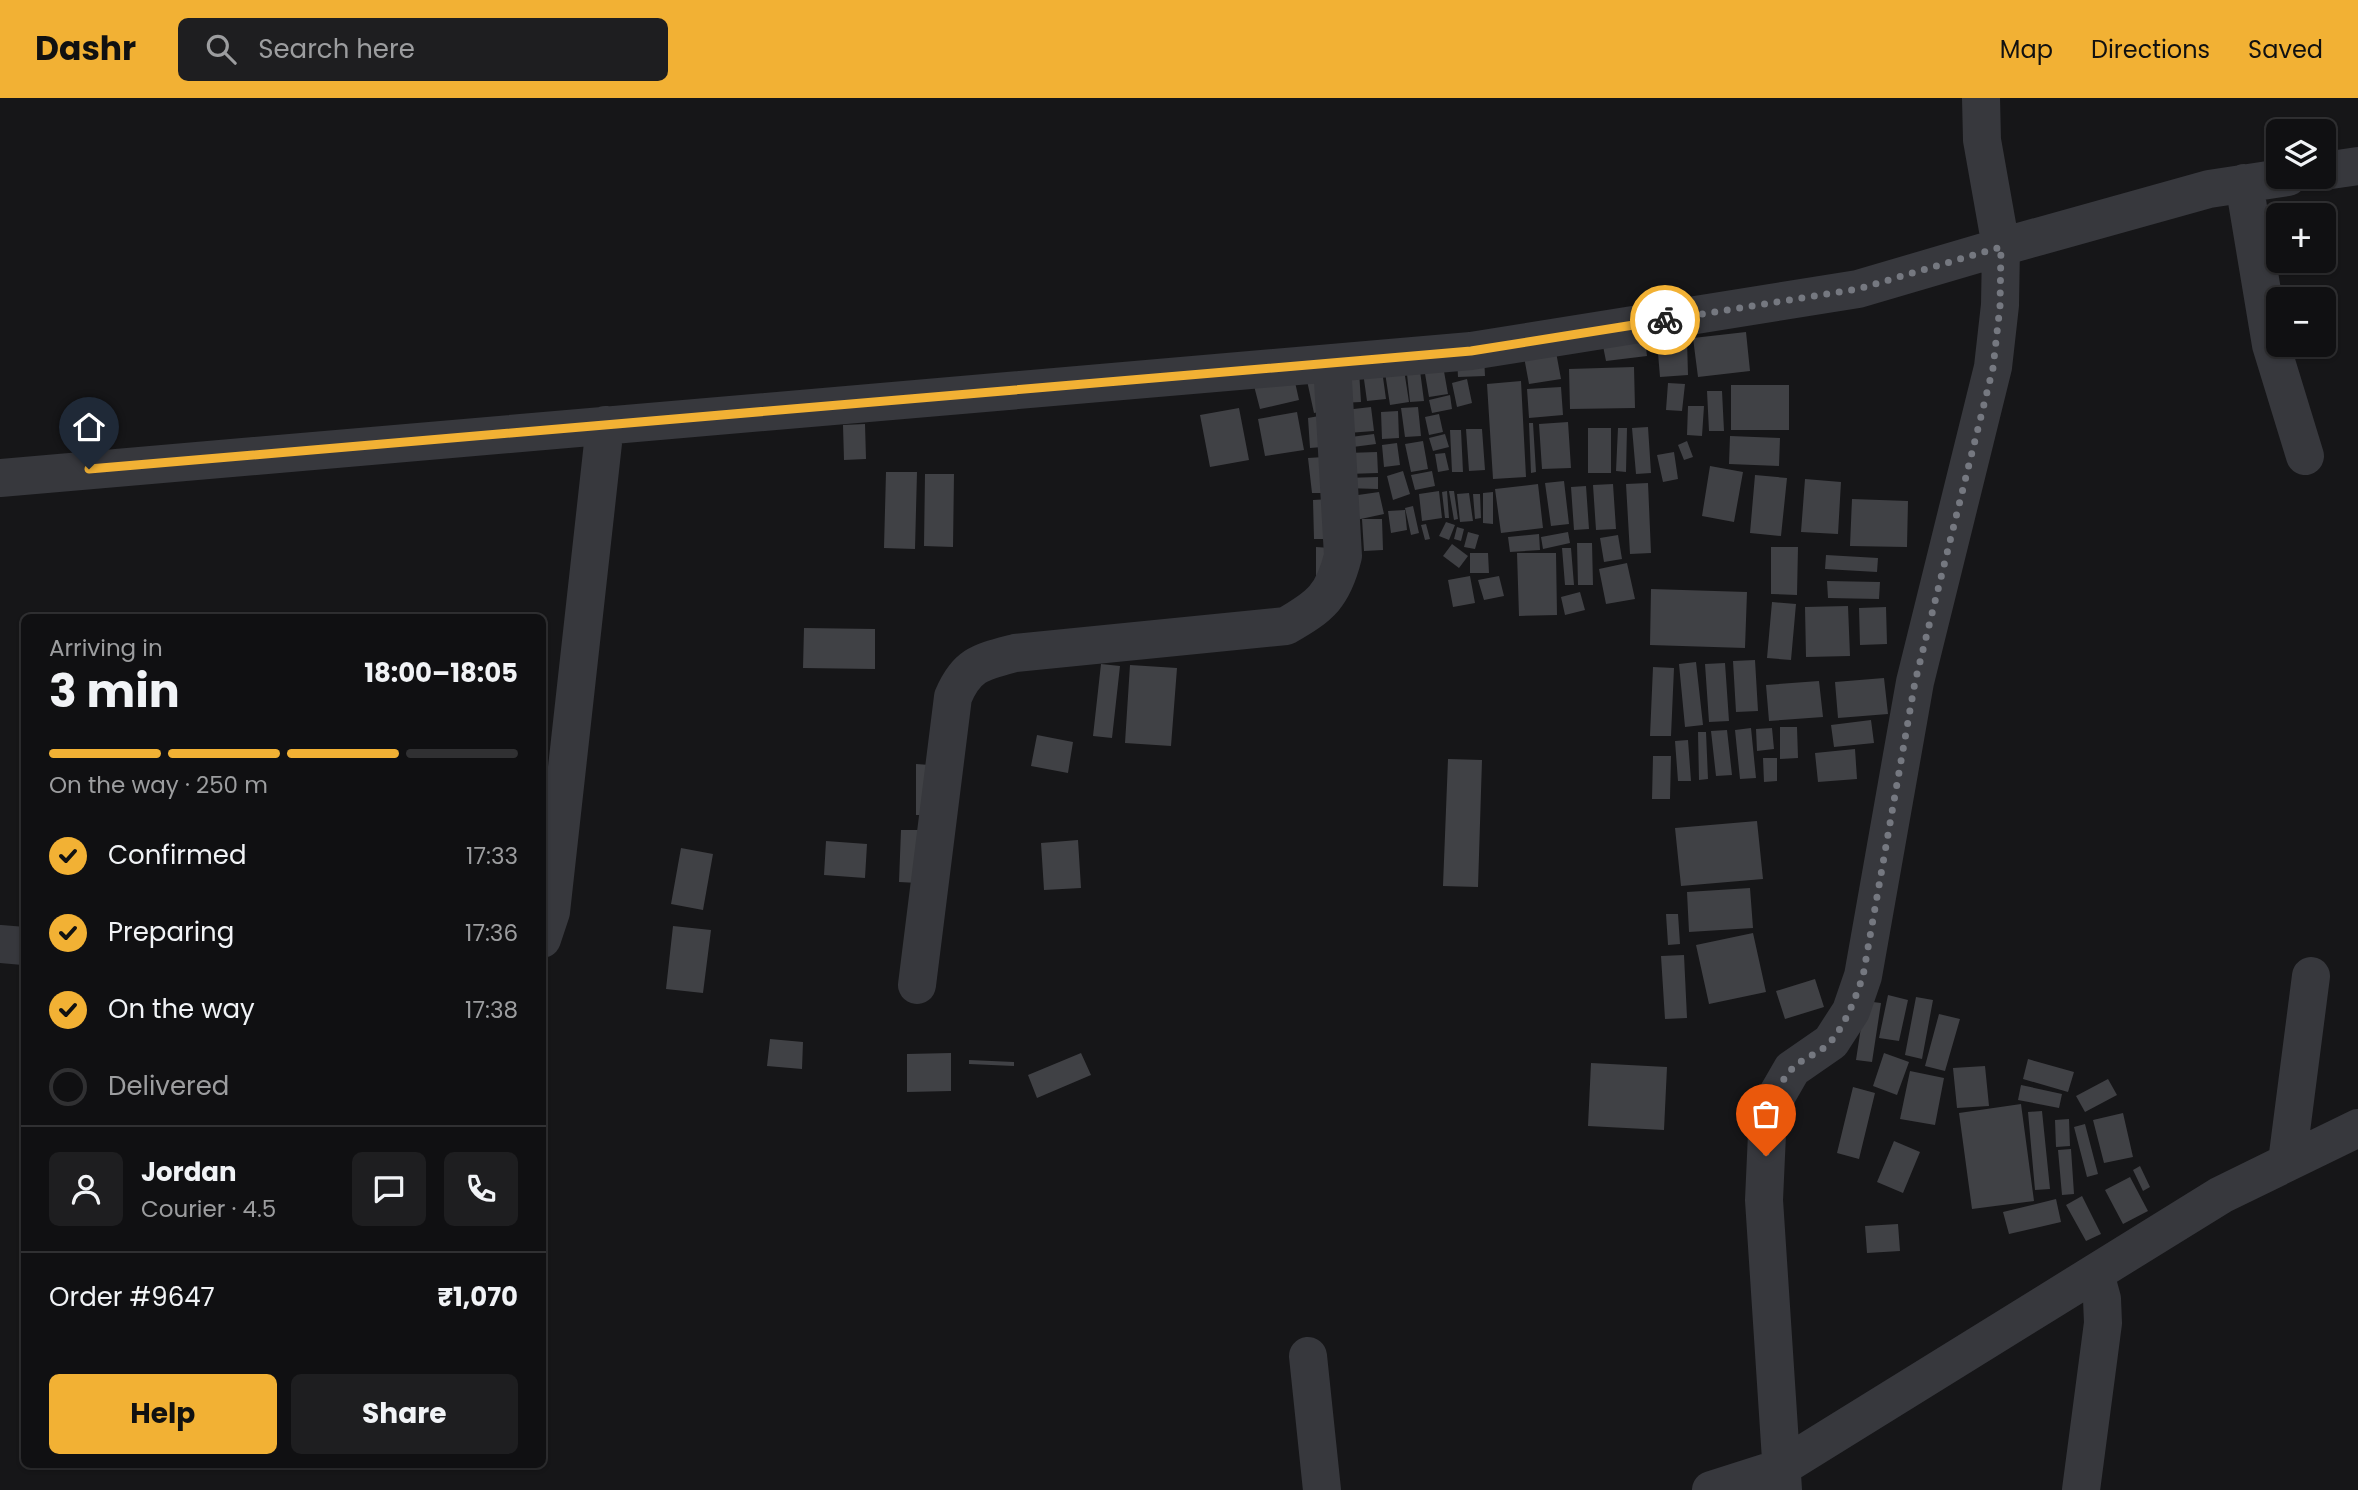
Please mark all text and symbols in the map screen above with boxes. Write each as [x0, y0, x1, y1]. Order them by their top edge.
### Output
search box [178, 18, 668, 81]
text: Dashr [35, 25, 136, 72]
icon: search [202, 30, 240, 68]
text: Search here [258, 31, 415, 67]
text: Map [2000, 33, 2053, 66]
text: Directions [2091, 33, 2210, 66]
text: Saved [2248, 33, 2323, 66]
map controls [2266, 119, 2336, 357]
button: layers [2266, 119, 2336, 189]
button: + [2266, 203, 2336, 273]
courier [1630, 285, 1700, 355]
button: − [2266, 287, 2336, 357]
icon: bike [1646, 301, 1684, 339]
pin [59, 397, 119, 469]
icon: home [70, 408, 108, 446]
text: Arriving in [49, 632, 163, 664]
text: 18:00–18:05 [364, 655, 518, 691]
text: 3 min [49, 659, 180, 723]
text: On the way · 250 m [49, 769, 268, 801]
icon: check [49, 837, 87, 875]
text: Confirmed [108, 837, 246, 873]
text: 17:33 [466, 840, 518, 872]
icon: check [49, 914, 87, 952]
text: Preparing [108, 914, 234, 950]
text: 17:36 [465, 917, 518, 949]
icon: check [49, 991, 87, 1029]
text: On the way [108, 991, 255, 1027]
text: 17:38 [465, 994, 518, 1026]
text: Delivered [108, 1068, 229, 1104]
pin [1736, 1084, 1796, 1156]
icon: bag [1747, 1095, 1785, 1133]
button: person [49, 1152, 123, 1226]
button: chat [352, 1152, 426, 1226]
button: phone [444, 1152, 518, 1226]
text: Jordan [141, 1154, 237, 1190]
text: Courier · 4.5 [141, 1193, 276, 1225]
text: Order #9647 [49, 1279, 215, 1315]
text: ₹1,070 [437, 1279, 518, 1315]
button: Help [49, 1374, 277, 1454]
button: Share [291, 1374, 518, 1454]

